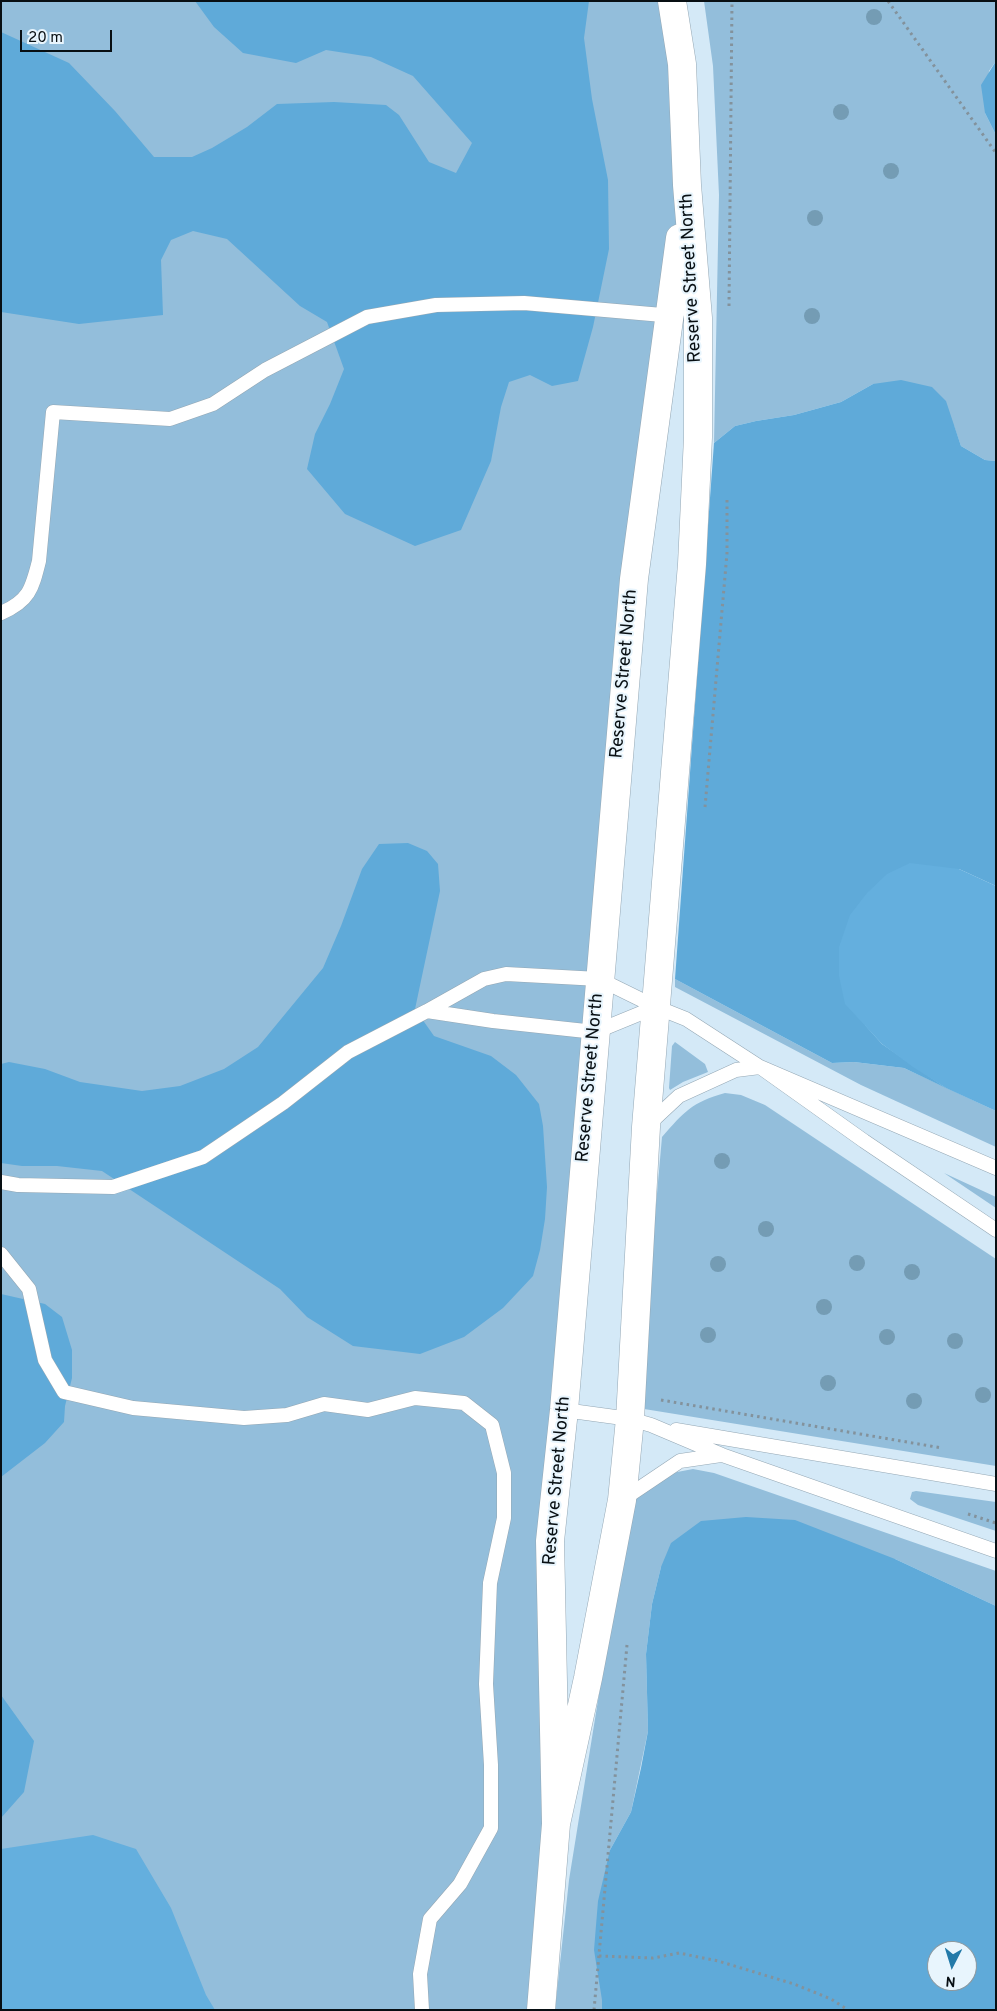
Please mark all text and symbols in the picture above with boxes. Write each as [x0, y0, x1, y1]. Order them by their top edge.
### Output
scale bar [22, 20, 115, 52]
text: 20 m [28, 29, 63, 48]
street label: Reserve Street North [677, 193, 707, 363]
street label: Reserve Street North [607, 589, 643, 759]
street label: Reserve Street North [573, 993, 609, 1163]
street label: Reserve Street North [540, 1396, 576, 1566]
north arrow [927, 1941, 977, 1991]
text: N [945, 1972, 956, 1989]

